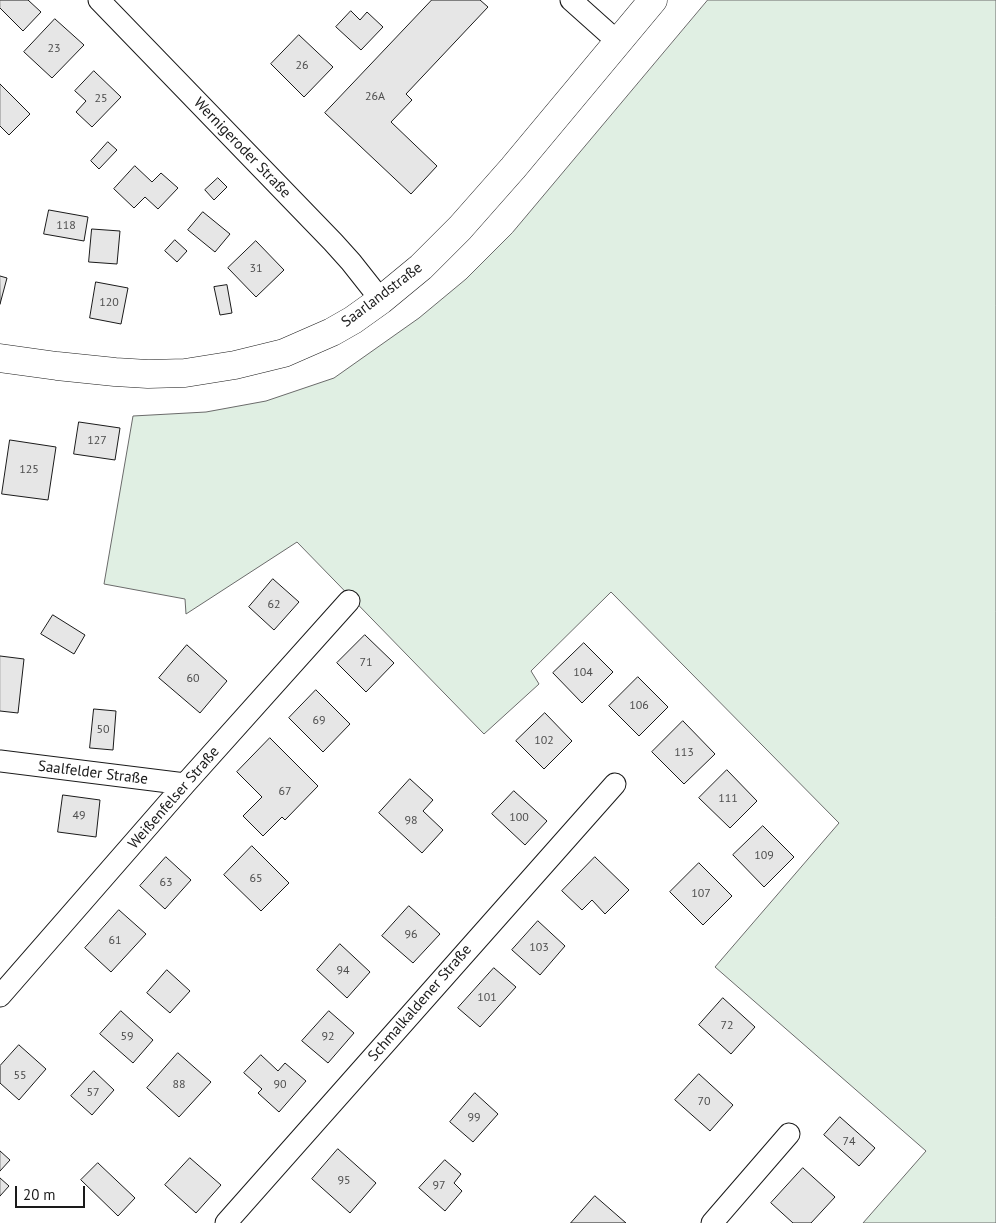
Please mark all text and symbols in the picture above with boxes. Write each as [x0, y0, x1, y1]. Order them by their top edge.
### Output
house number: 23 [47, 42, 61, 56]
house number: 26 [295, 59, 309, 73]
house number: 26A [365, 90, 385, 104]
house number: 25 [94, 92, 108, 106]
street label: Wernigeroder Straße [190, 94, 294, 202]
house number: 118 [56, 219, 76, 233]
street label: Saarlandstraße [338, 259, 426, 331]
house number: 31 [249, 262, 263, 276]
house number: 120 [99, 296, 119, 310]
house number: 127 [87, 434, 107, 448]
house number: 125 [19, 463, 39, 477]
house number: 62 [267, 598, 281, 612]
house number: 71 [359, 656, 373, 670]
house number: 104 [573, 666, 593, 680]
house number: 60 [186, 672, 200, 686]
house number: 106 [629, 699, 649, 713]
house number: 69 [312, 714, 326, 728]
house number: 50 [96, 723, 110, 737]
house number: 102 [534, 734, 554, 748]
street label: Weißenfelser Straße [125, 743, 223, 853]
house number: 113 [674, 746, 694, 760]
street label: Saalfelder Straße [37, 757, 149, 789]
house number: 67 [278, 785, 292, 799]
house number: 111 [718, 792, 738, 806]
house number: 49 [72, 809, 86, 823]
house number: 100 [509, 811, 529, 825]
house number: 98 [404, 814, 418, 828]
house number: 109 [754, 849, 774, 863]
house number: 65 [249, 872, 263, 886]
house number: 63 [159, 876, 173, 890]
house number: 107 [691, 887, 711, 901]
house number: 96 [404, 928, 418, 942]
house number: 61 [108, 934, 122, 948]
street label: Schmalkaldener Straße [364, 941, 476, 1065]
house number: 103 [529, 941, 549, 955]
house number: 94 [336, 964, 350, 978]
house number: 101 [477, 991, 497, 1005]
house number: 72 [720, 1019, 734, 1033]
house number: 59 [120, 1030, 134, 1044]
house number: 92 [321, 1030, 335, 1044]
house number: 55 [13, 1069, 27, 1083]
house number: 88 [172, 1078, 186, 1092]
house number: 90 [273, 1078, 287, 1092]
house number: 57 [86, 1086, 100, 1100]
house number: 70 [697, 1095, 711, 1109]
house number: 99 [467, 1111, 481, 1125]
house number: 74 [842, 1135, 856, 1149]
house number: 95 [337, 1174, 351, 1188]
scale bar [18, 1176, 88, 1208]
house number: 97 [432, 1179, 446, 1193]
text: 20 m [23, 1185, 56, 1204]

